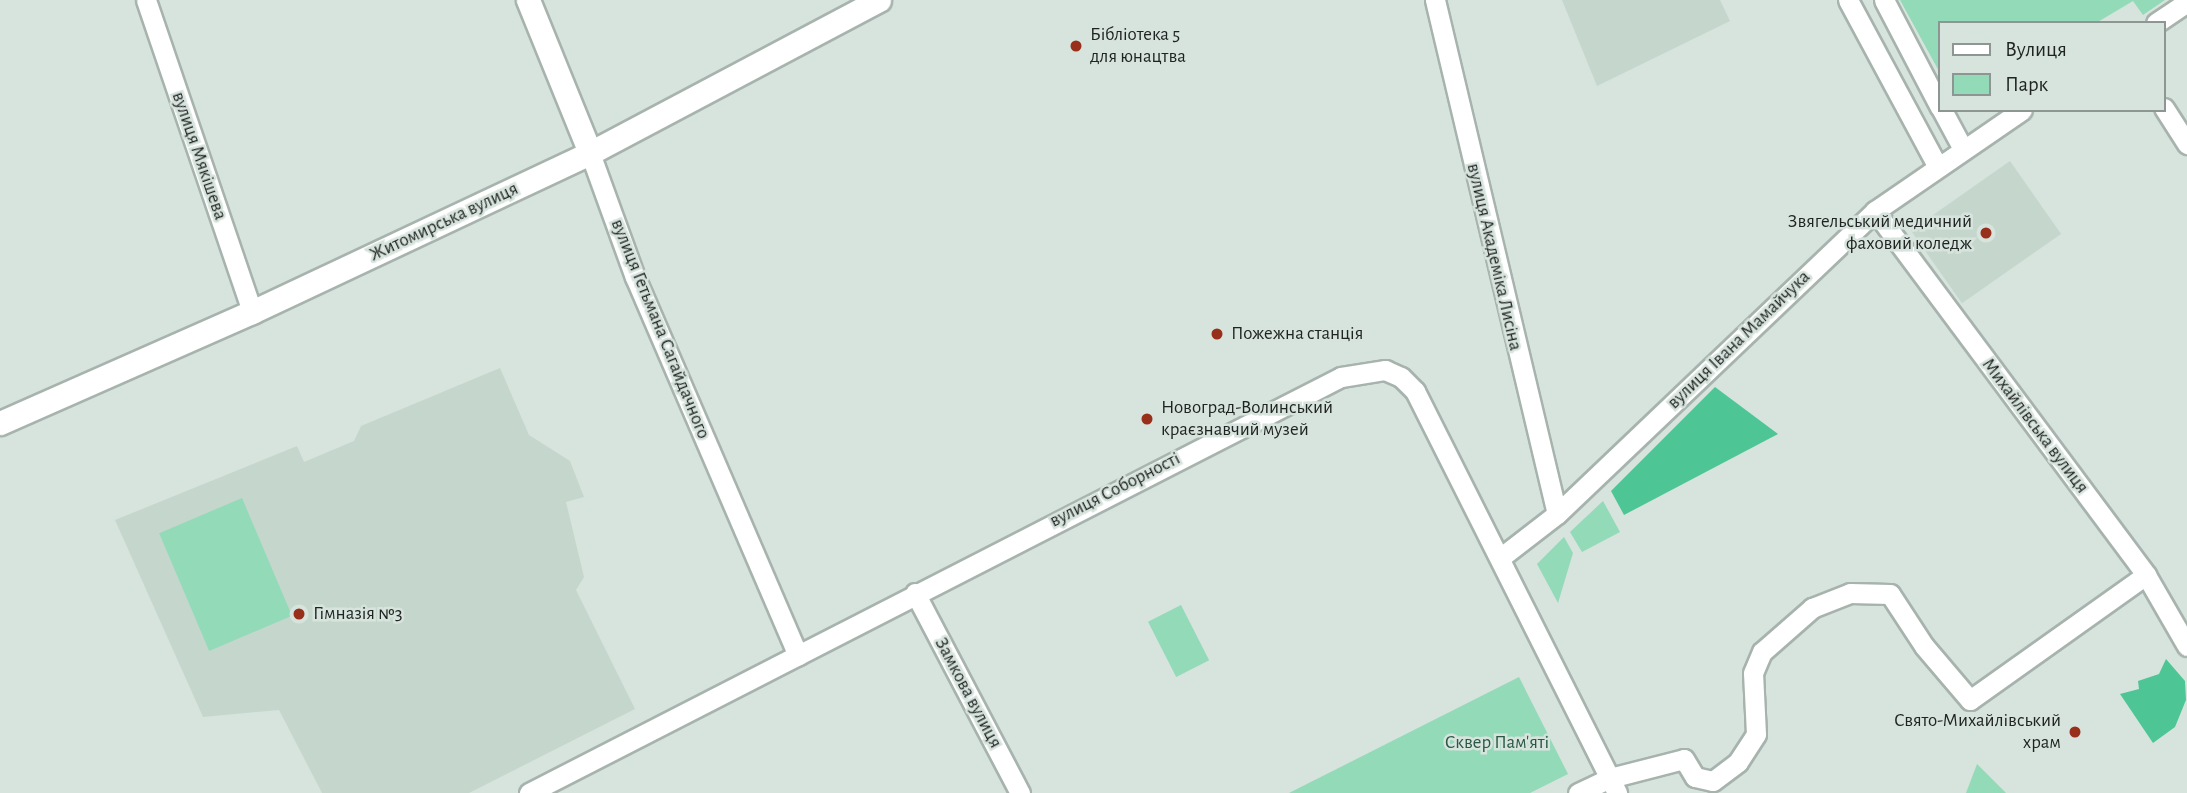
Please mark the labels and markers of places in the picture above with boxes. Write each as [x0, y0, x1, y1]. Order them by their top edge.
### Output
place label: Бібліотека 5 для юнацтва [1090, 24, 1186, 68]
marker: Бібліотека 5 для юнацтва [1068, 38, 1084, 54]
place label: Звягельський медичний фаховий коледж [1788, 211, 1972, 255]
marker: Звягельський медичний фаховий коледж [1978, 225, 1994, 241]
place label: Пожежна станція [1231, 323, 1363, 345]
marker: Пожежна станція [1209, 326, 1225, 342]
place label: Новоград-Волинський краєзнавчий музей [1161, 397, 1333, 441]
marker: Новоград-Волинський краєзнавчий музей [1139, 411, 1155, 427]
place label: Гімназія №3 [313, 603, 403, 625]
marker: Гімназія №3 [291, 606, 307, 622]
place label: Свято-Михайлiвський храм [1894, 710, 2061, 754]
marker: Свято-Михайлiвський храм [2067, 724, 2083, 740]

